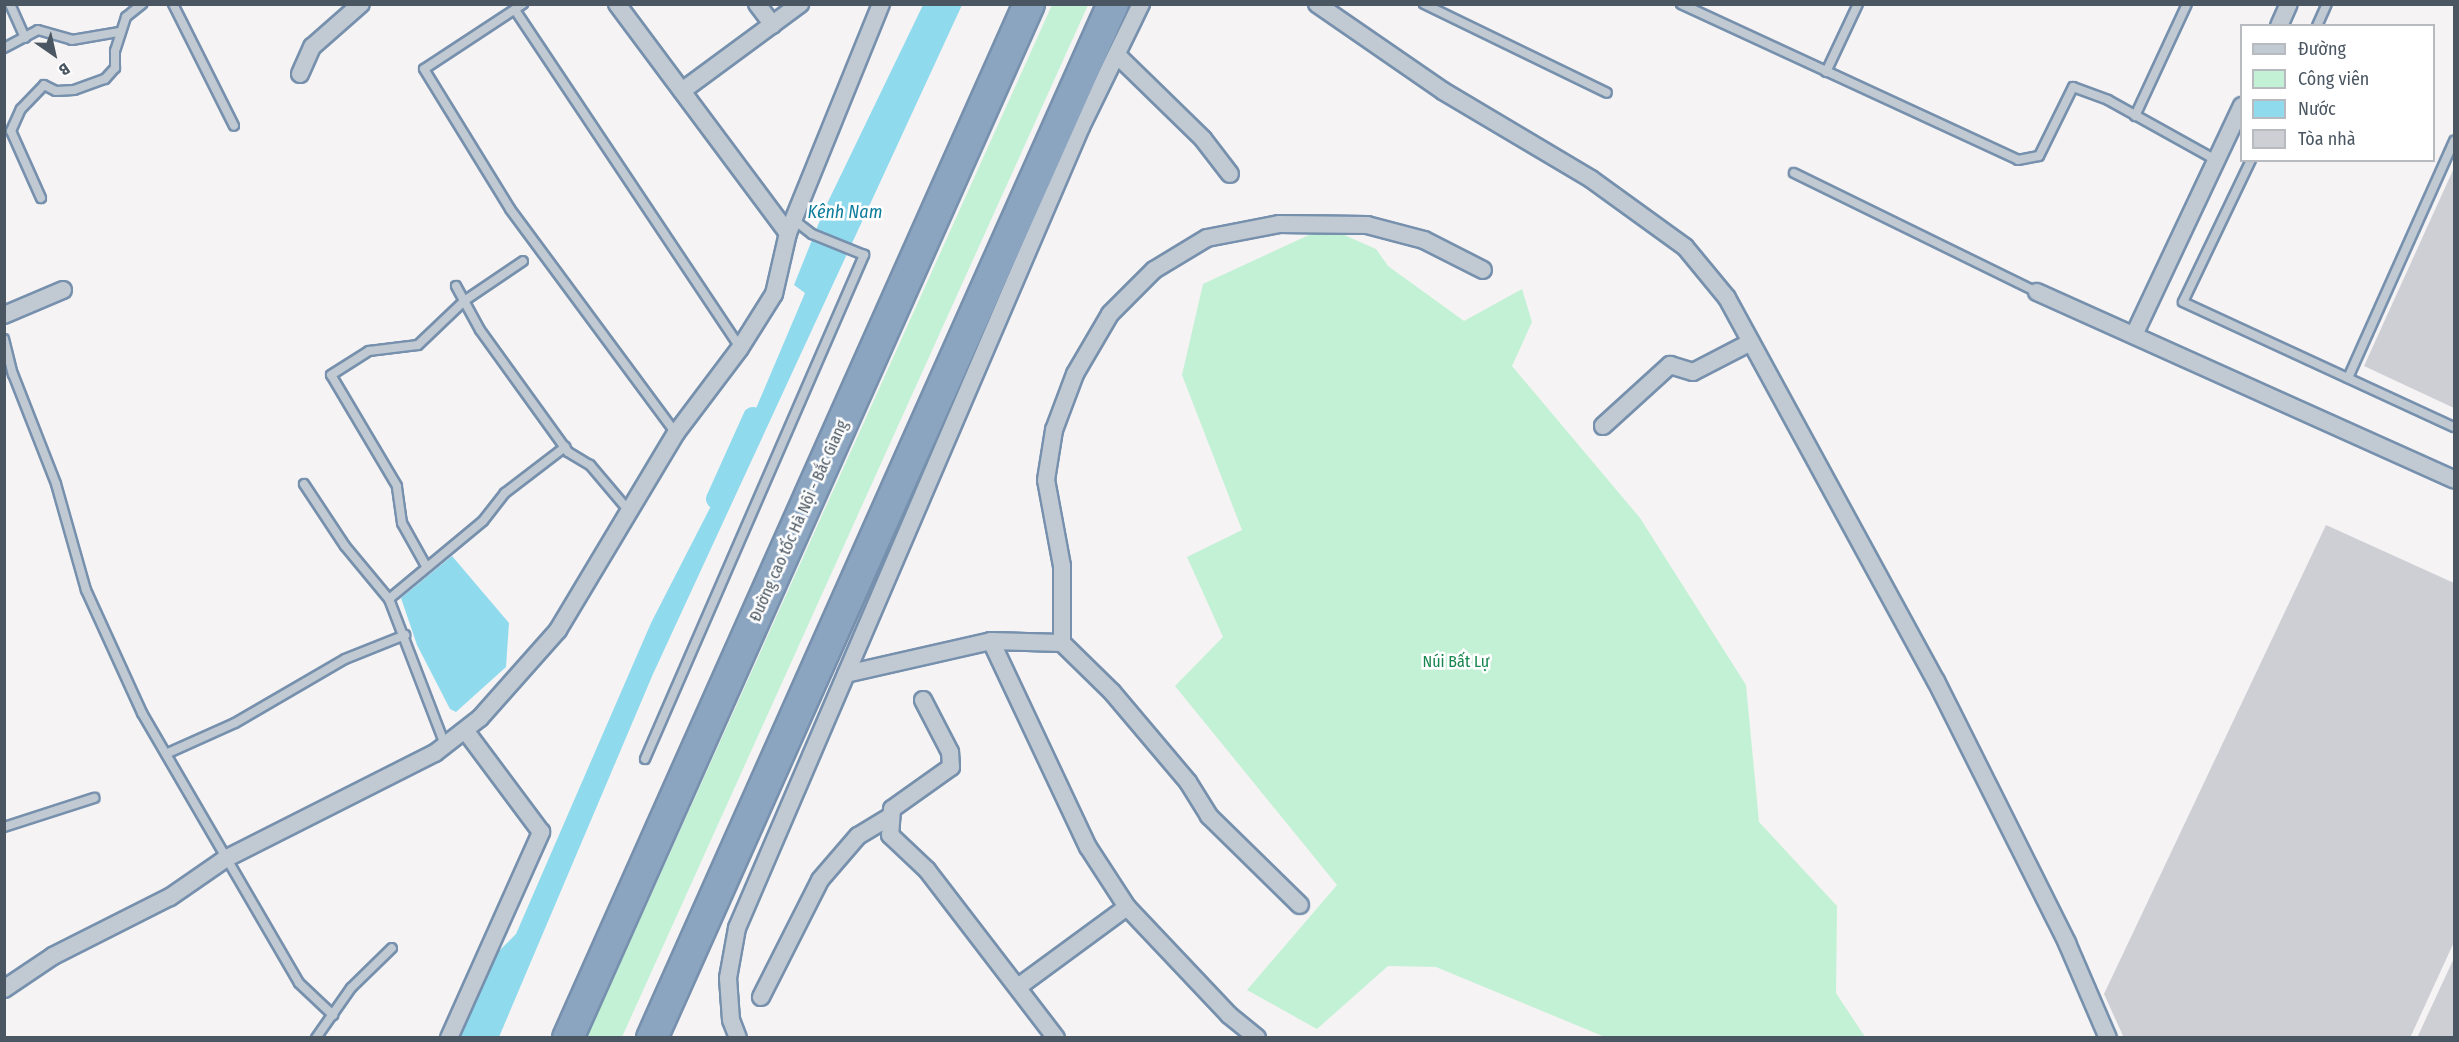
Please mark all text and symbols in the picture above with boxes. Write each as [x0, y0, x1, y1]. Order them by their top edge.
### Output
north arrow [24, 24, 84, 84]
legend [2240, 24, 2435, 162]
text: Đường [2298, 38, 2346, 60]
text: B [55, 59, 73, 80]
text: Công viên [2298, 68, 2369, 90]
text: Nước [2298, 98, 2336, 120]
text: Tòa nhà [2298, 128, 2356, 150]
water label: Kênh Nam [808, 201, 882, 223]
street label: Đường cao tốc Hà Nội - Bắc Giang [746, 417, 852, 625]
park label: Núi Bất Lự [1422, 652, 1490, 672]

